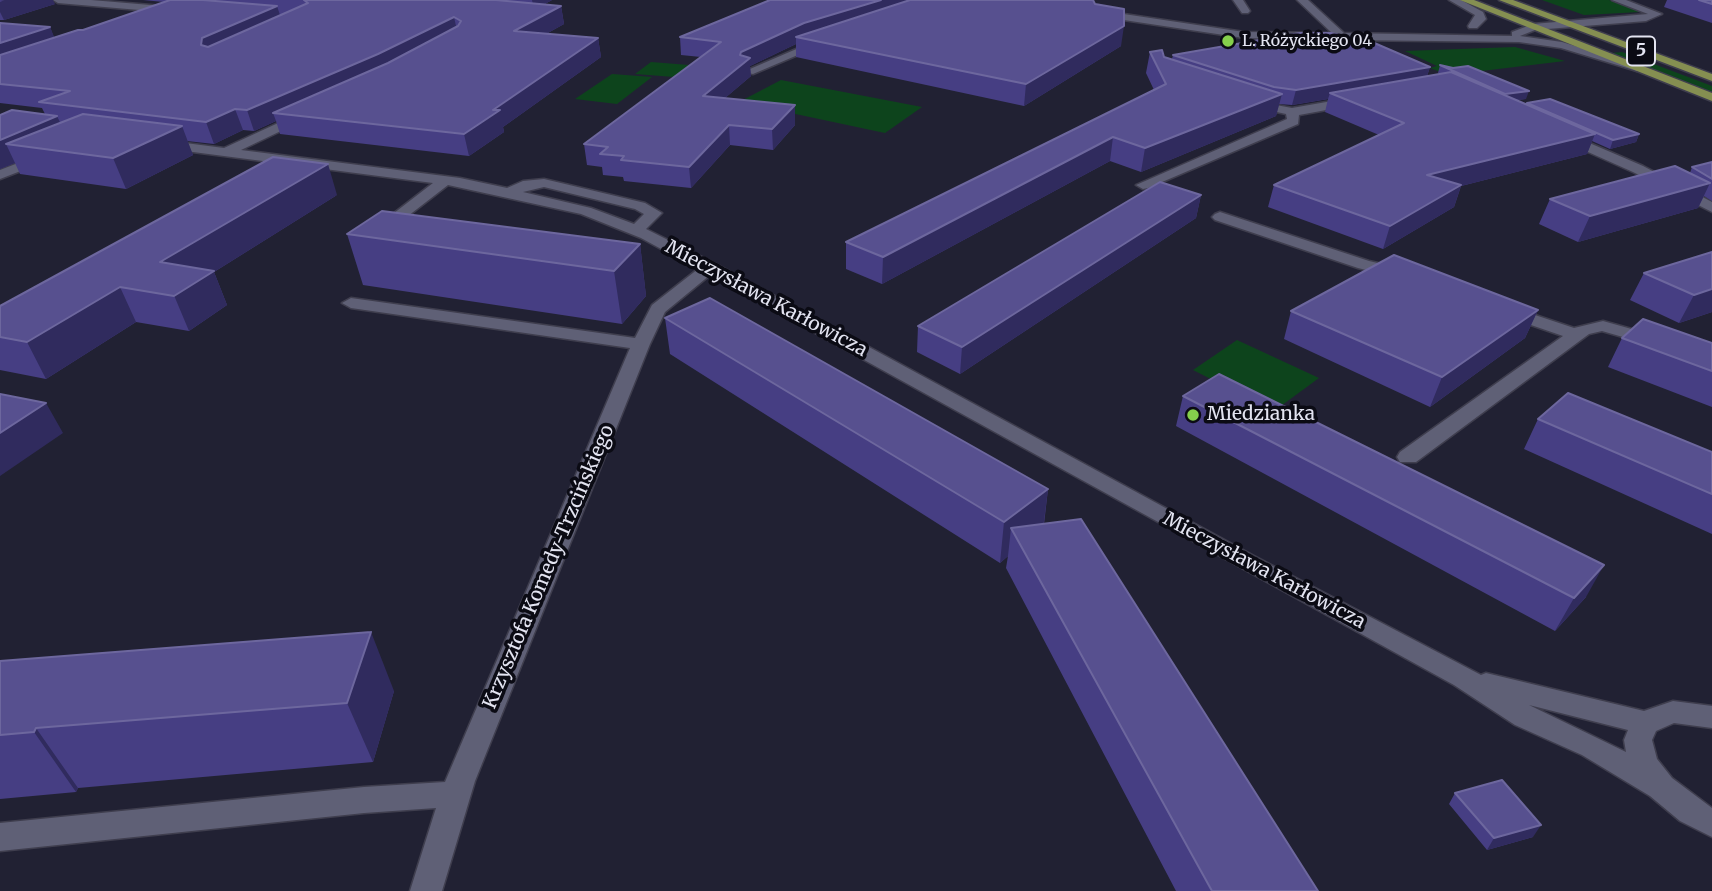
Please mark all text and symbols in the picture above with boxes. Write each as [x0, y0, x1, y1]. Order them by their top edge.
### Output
place label: L. Różyckiego 04 [1242, 31, 1372, 51]
marker: L. Różyckiego 04 [1220, 33, 1236, 49]
road number: 5 [1627, 36, 1655, 66]
street label: Mieczysława Karłowicza [661, 236, 871, 362]
place label: Miedzianka [1207, 404, 1315, 426]
marker: Miedzianka [1185, 407, 1201, 423]
street label: Krzysztofa Komedy-Trzcińskiego [479, 422, 619, 712]
street label: Mieczysława Karłowicza [1159, 508, 1369, 634]

